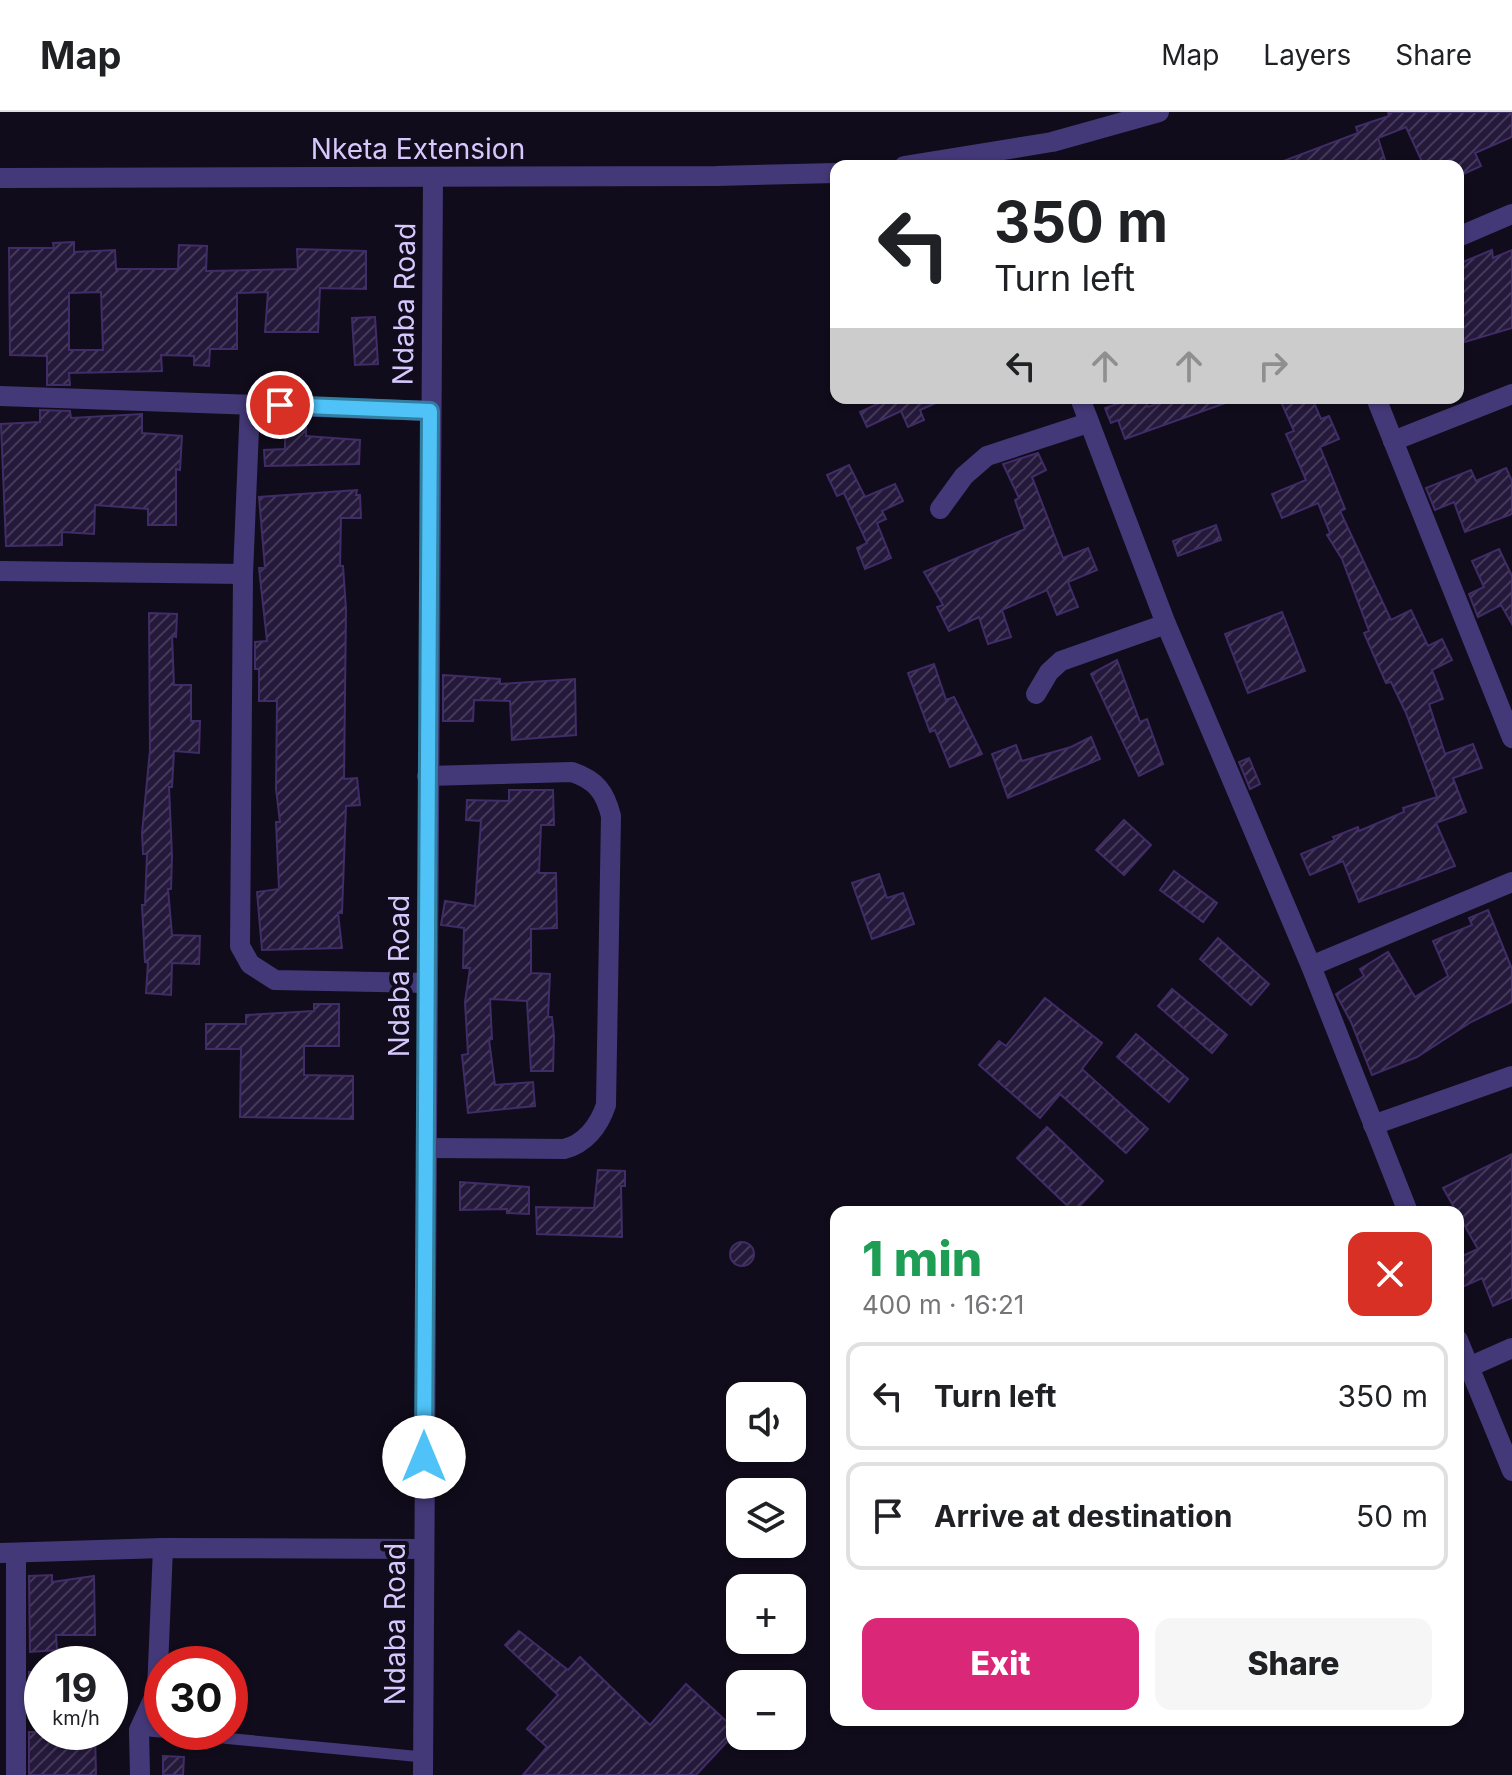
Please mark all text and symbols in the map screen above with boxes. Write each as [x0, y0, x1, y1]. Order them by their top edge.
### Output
text: Map [40, 32, 121, 78]
text: Map [1161, 38, 1219, 72]
text: Layers [1263, 38, 1351, 72]
text: Share [1395, 38, 1472, 72]
street label: Nketa Extension [311, 132, 525, 166]
text: 350 m [994, 188, 1168, 256]
icon: left [862, 192, 966, 296]
street label: Ndaba Road [386, 222, 422, 386]
text: Turn left [994, 256, 1135, 300]
icon: left [999, 344, 1043, 388]
icon: ahead [1083, 344, 1127, 388]
icon: ahead [1167, 344, 1211, 388]
icon: right [1251, 344, 1295, 388]
pin [246, 371, 314, 439]
icon: arrive [258, 383, 302, 427]
street label: Ndaba Road [382, 895, 416, 1057]
text: 1 min [862, 1229, 982, 1288]
button: close [1348, 1232, 1432, 1316]
text: 400 m · 16:21 [862, 1289, 1024, 1320]
icon: left [866, 1374, 910, 1418]
text: Turn left [934, 1378, 1056, 1414]
text: 350 m [1338, 1378, 1428, 1414]
map controls [726, 1382, 806, 1750]
button: sound [726, 1382, 806, 1462]
position arrow [382, 1415, 466, 1499]
button: layers [726, 1478, 806, 1558]
icon: arrive [866, 1494, 910, 1538]
text: Arrive at destination [934, 1498, 1232, 1534]
text: 50 m [1356, 1498, 1428, 1534]
street label: Ndaba Road [378, 1543, 412, 1705]
button: + [726, 1574, 806, 1654]
button: Exit [862, 1618, 1139, 1710]
button: Share [1155, 1618, 1432, 1710]
speed limit sign: 30 [144, 1646, 248, 1750]
text: 19 [54, 1663, 98, 1712]
button: − [726, 1670, 806, 1750]
text: km/h [52, 1706, 100, 1730]

